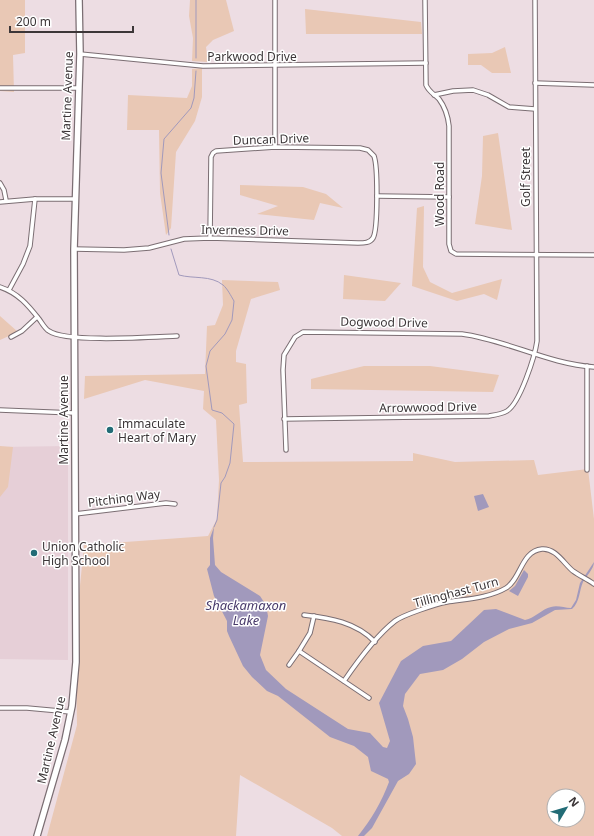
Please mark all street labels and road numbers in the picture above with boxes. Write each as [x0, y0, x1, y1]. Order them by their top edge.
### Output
street label: Parkwood Drive [207, 48, 297, 65]
street label: Martine Avenue [57, 51, 77, 141]
street label: Duncan Drive [233, 129, 310, 149]
street label: Golf Street [517, 146, 534, 207]
street label: Wood Road [431, 162, 448, 226]
street label: Inverness Drive [201, 221, 289, 239]
street label: Dogwood Drive [340, 313, 428, 331]
street label: Martine Avenue [55, 375, 72, 465]
street label: Arrowwood Drive [379, 398, 477, 416]
street label: Pitching Way [87, 485, 162, 511]
street label: Tillinghast Turn [412, 573, 500, 611]
street label: Martine Avenue [33, 694, 69, 785]

